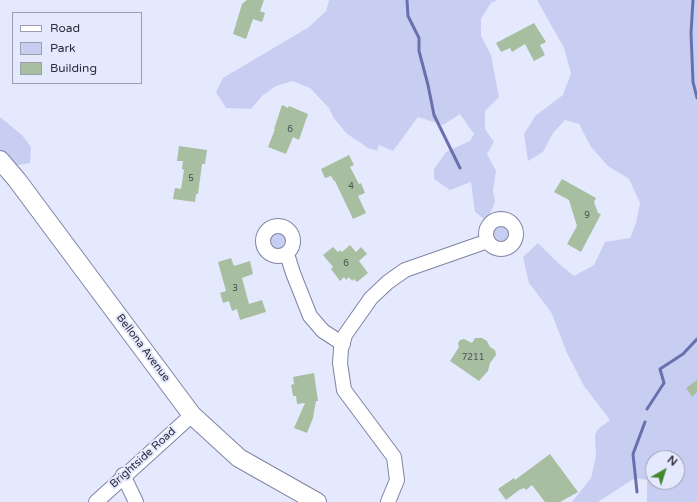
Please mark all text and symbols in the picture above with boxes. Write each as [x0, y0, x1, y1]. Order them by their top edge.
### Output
legend [12, 12, 142, 84]
text: Road [50, 21, 80, 35]
text: Park [50, 41, 76, 55]
text: Building [50, 61, 97, 75]
house number: 6 [287, 125, 293, 135]
house number: 5 [188, 174, 194, 184]
house number: 4 [348, 182, 354, 192]
house number: 9 [584, 211, 590, 221]
house number: 6 [343, 259, 349, 269]
house number: 3 [232, 284, 238, 294]
street label: Bellona Avenue [113, 312, 173, 384]
house number: 7211 [462, 353, 484, 363]
street label: Brightside Road [107, 425, 179, 491]
north arrow [645, 450, 685, 490]
text: N [665, 453, 680, 469]

